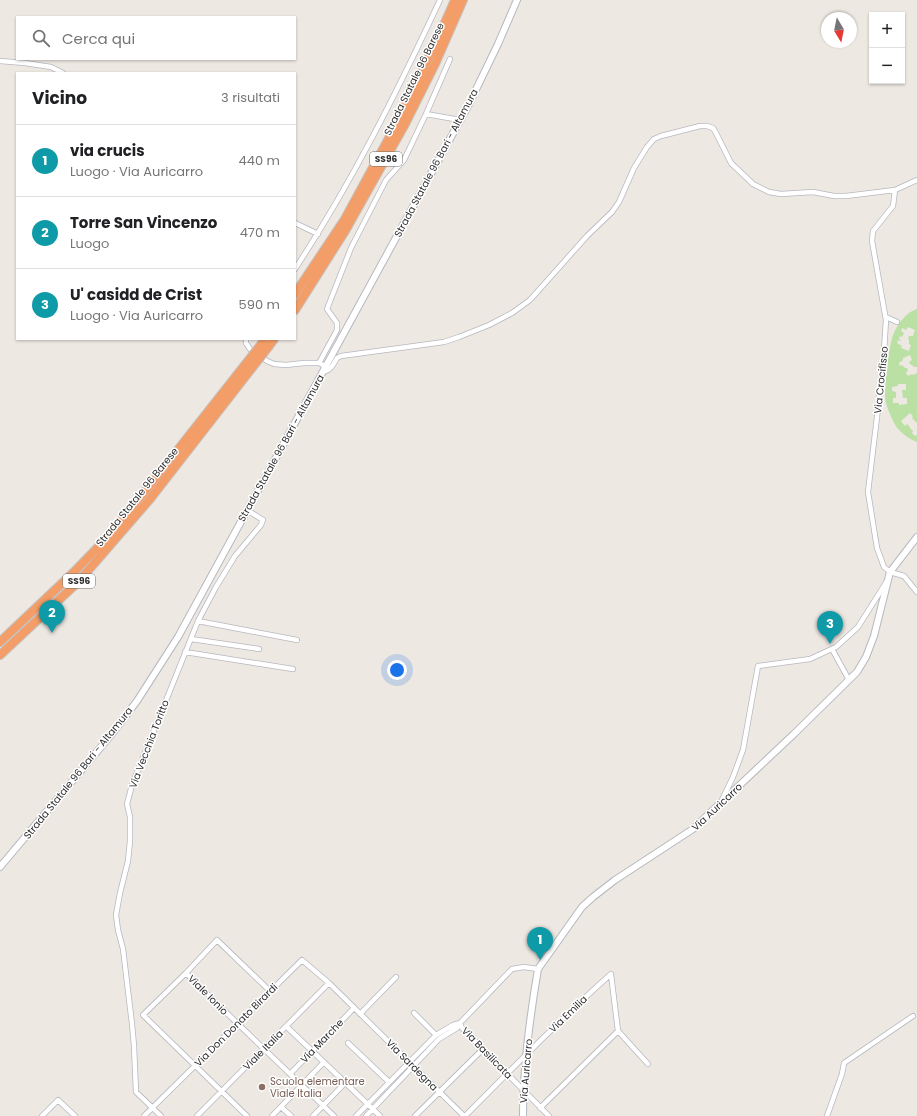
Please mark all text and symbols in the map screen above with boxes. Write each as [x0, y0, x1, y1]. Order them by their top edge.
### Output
north arrow [821, 12, 857, 48]
map controls [869, 12, 905, 84]
button: + [869, 12, 905, 48]
search box [16, 16, 296, 60]
street label: Strada Statale 96 Barese [380, 20, 448, 138]
icon: search [30, 27, 52, 49]
text: Cerca qui [62, 28, 135, 49]
button: − [869, 48, 905, 84]
text: Vicino [32, 86, 87, 110]
street label: Strada Statale 96 Bari - Altamura [390, 86, 482, 240]
text: 3 risultati [221, 88, 280, 107]
text: via crucis [70, 140, 145, 161]
text: 1 [43, 151, 47, 170]
text: 440 m [239, 151, 280, 170]
road number: SS96 [370, 152, 402, 166]
text: Luogo · Via Auricarro [70, 162, 203, 181]
text: Torre San Vincenzo [70, 212, 217, 233]
text: 2 [41, 223, 49, 242]
text: 470 m [240, 223, 280, 242]
text: Luogo [70, 234, 109, 253]
text: U' casidd de Crist [70, 284, 202, 305]
text: 3 [41, 295, 49, 314]
text: 590 m [239, 295, 280, 314]
text: Luogo · Via Auricarro [70, 306, 203, 325]
street label: Via Crocifisso [870, 346, 892, 414]
street label: Strada Statale 96 Bari - Altamura [234, 372, 328, 524]
street label: Strada Statale 96 Barese [92, 444, 182, 550]
road number: SS96 [63, 574, 95, 588]
pin: 2 [39, 600, 65, 633]
pin: 3 [817, 611, 843, 644]
your location [387, 660, 407, 680]
street label: Via Vecchia Toritto [125, 698, 173, 790]
street label: Strada Statale 96 Bari - Altamura [20, 704, 136, 842]
street label: Via Auricarro [688, 779, 746, 835]
pin: 1 [527, 927, 553, 960]
street label: Viale Ionio [185, 972, 231, 1018]
street label: Via Don Donato Birardi [191, 980, 281, 1070]
street label: Via Emilia [545, 992, 591, 1036]
street label: Via Marche [297, 1015, 347, 1067]
street label: Via Basilicata [458, 1024, 516, 1082]
street label: Viale Italia [239, 1026, 287, 1074]
street label: Via Sardegna [383, 1036, 441, 1094]
street label: Via Auricarro [516, 1038, 536, 1104]
place label: Scuola elementare Viale Italia [270, 1074, 365, 1101]
marker: Scuola elementare Viale Italia [257, 1082, 267, 1092]

